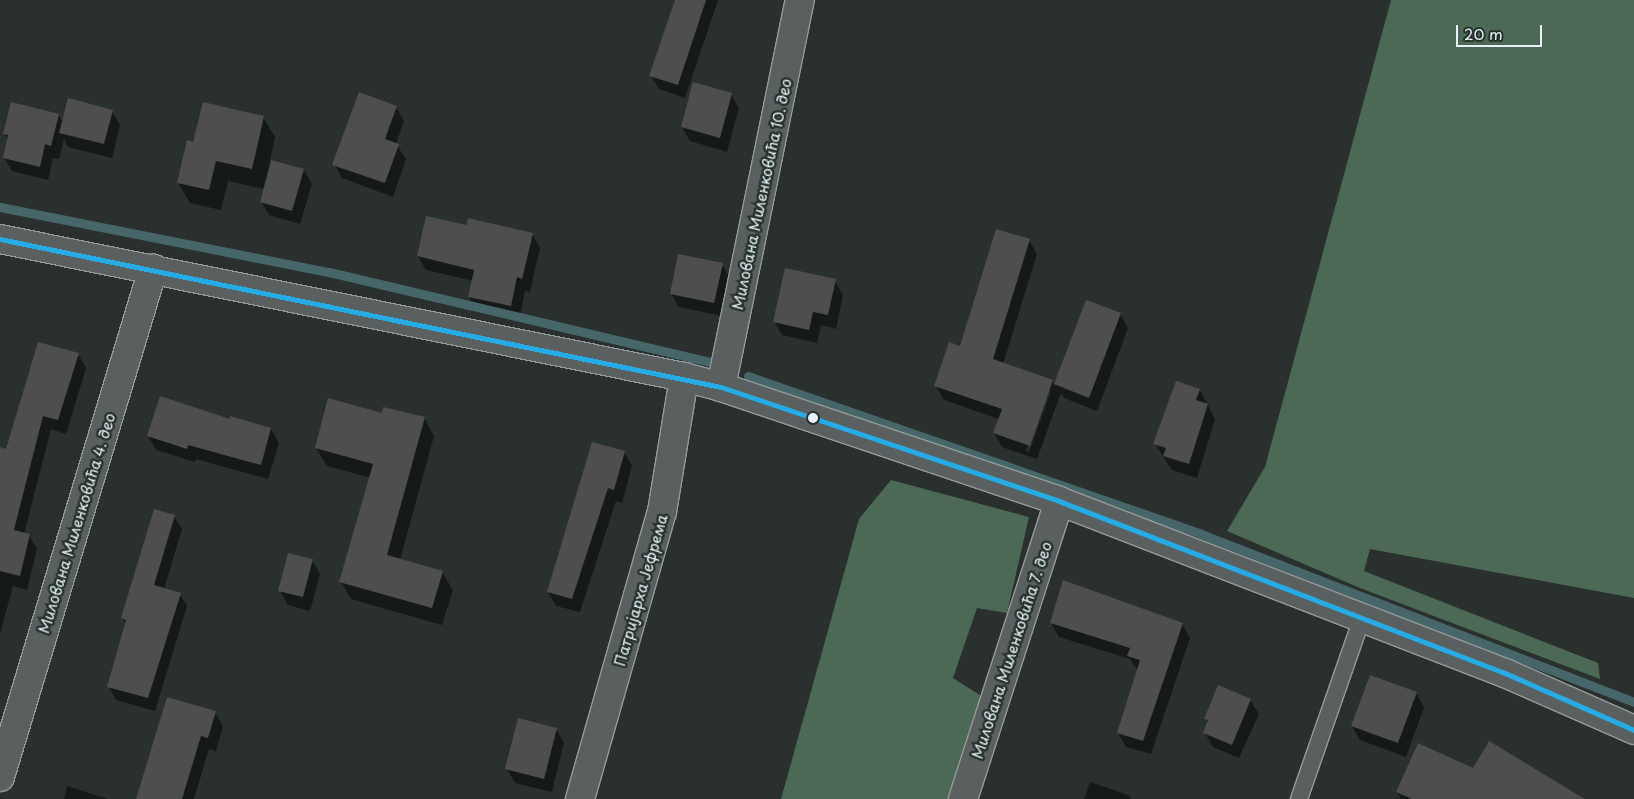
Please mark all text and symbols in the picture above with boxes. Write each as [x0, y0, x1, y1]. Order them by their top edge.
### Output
scale bar [1459, 15, 1545, 47]
text: 20 m [1464, 22, 1503, 45]
street label: Милована Миленковића 10. део [727, 75, 795, 313]
street label: Милована Миленковића 4. део [34, 410, 118, 636]
unlabelled marker [808, 413, 818, 423]
street label: Патријарха Јефрема [610, 512, 670, 668]
street label: Милована Миленковића 7. део [967, 538, 1055, 762]

